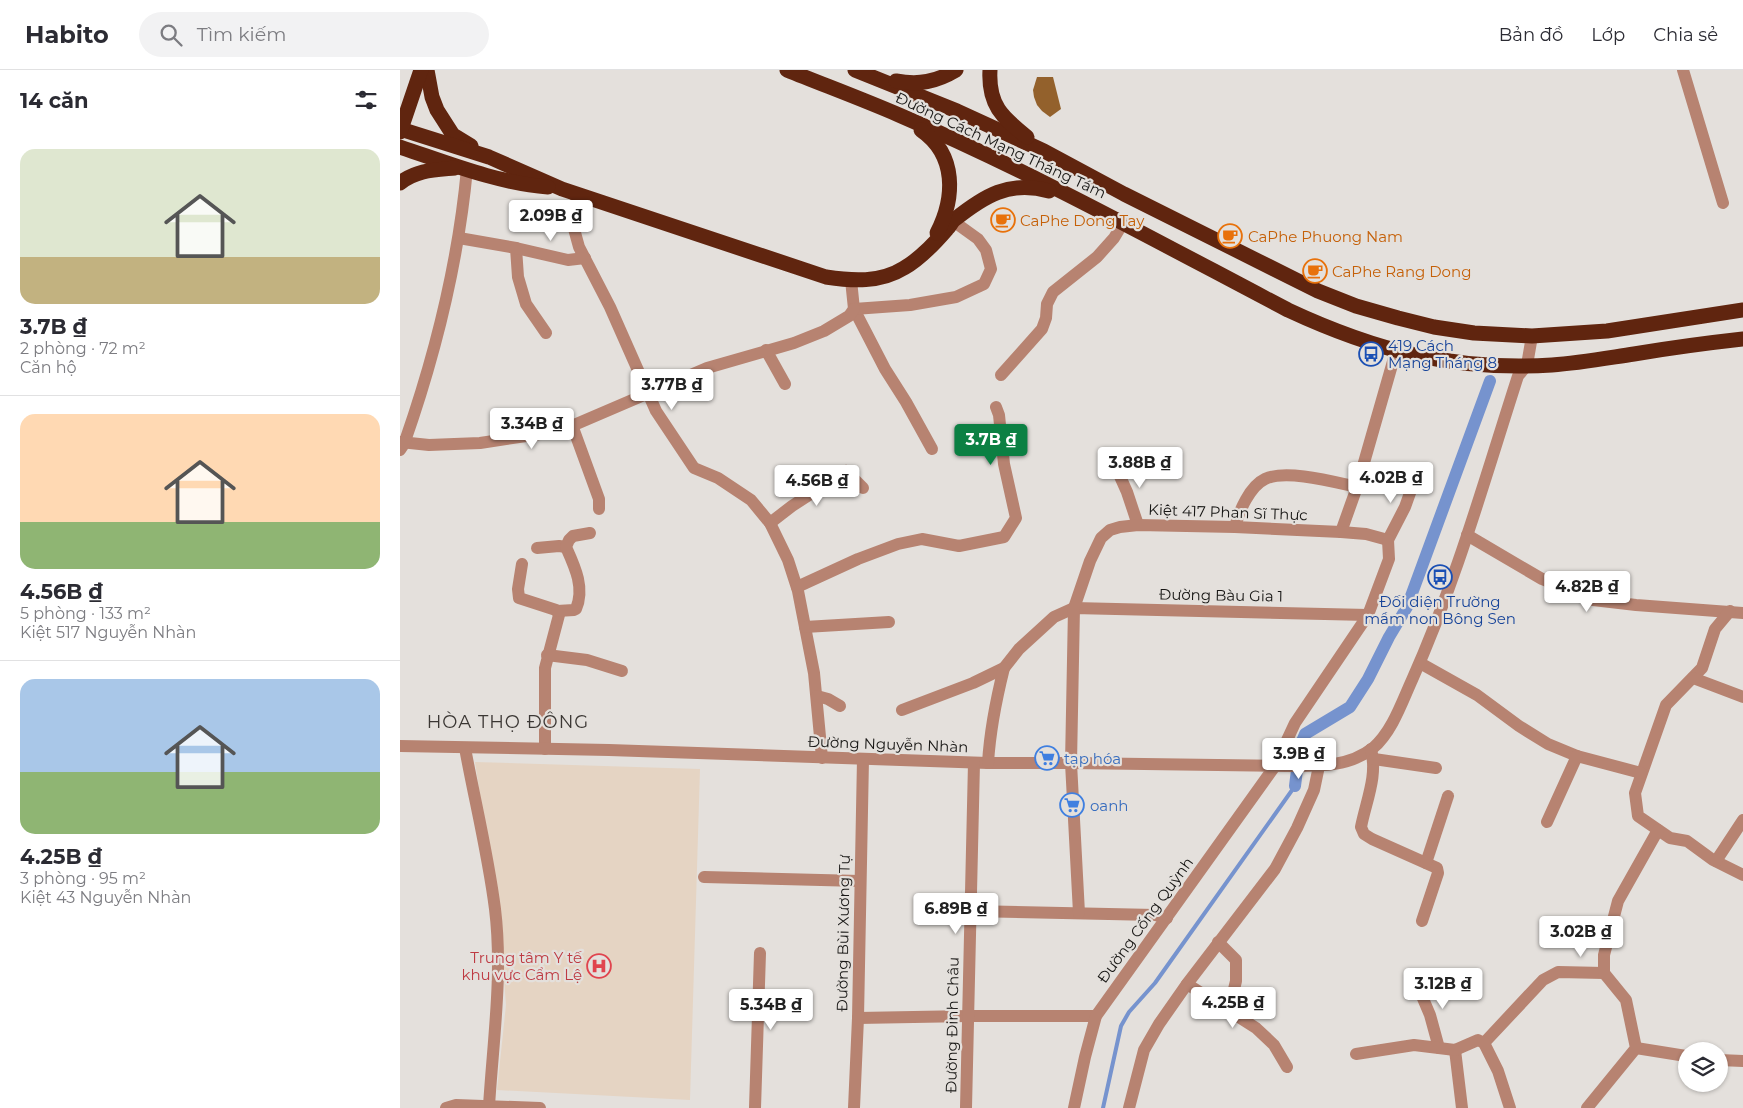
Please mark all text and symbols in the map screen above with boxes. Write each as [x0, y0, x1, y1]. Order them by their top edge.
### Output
search box [139, 12, 489, 57]
text: Habito [25, 20, 109, 49]
icon: search [157, 21, 185, 49]
text: Tìm kiếm [197, 23, 286, 46]
text: Bản đồ [1499, 24, 1563, 46]
text: Lớp [1591, 24, 1625, 46]
text: Chia sẻ [1653, 24, 1718, 46]
icon: filters [352, 86, 380, 114]
text: 14 căn [20, 88, 89, 113]
street label: Đường Cách Mạng Tháng Tám [893, 88, 1109, 202]
icon: home [155, 181, 245, 271]
pin: 2.09B ₫ [505, 200, 597, 242]
text: 2.09B ₫ [520, 206, 582, 225]
cafe icon: CaPhe Dong Tay [990, 207, 1016, 233]
place label: CaPhe Dong Tay [1020, 211, 1145, 230]
cafe icon: CaPhe Phuong Nam [1217, 223, 1243, 249]
place label: CaPhe Phuong Nam [1248, 227, 1403, 246]
cafe icon: CaPhe Rang Dong [1302, 258, 1328, 284]
place label: CaPhe Rang Dong [1332, 262, 1471, 281]
text: 3.7B ₫ [20, 314, 87, 339]
place label: 419 Cách Mạng Tháng 8 [1388, 336, 1497, 372]
text: 2 phòng · 72 m² [20, 339, 146, 358]
bus stop icon: 419 Cách Mạng Tháng 8 [1358, 341, 1384, 367]
text: Căn hộ [20, 358, 77, 377]
pin: 3.77B ₫ [626, 368, 718, 411]
text: 3.77B ₫ [641, 375, 703, 394]
pin: 3.34B ₫ [486, 408, 578, 450]
text: 3.34B ₫ [501, 414, 563, 433]
pin: 3.7B ₫ [950, 424, 1032, 466]
text: 3.7B ₫ [965, 430, 1017, 449]
pin: 3.88B ₫ [1094, 446, 1186, 489]
icon: home [155, 447, 245, 537]
text: 3.88B ₫ [1109, 453, 1171, 472]
pin: 4.02B ₫ [1345, 462, 1437, 504]
pin: 4.56B ₫ [771, 464, 863, 507]
text: 4.02B ₫ [1359, 468, 1423, 487]
text: 4.56B ₫ [785, 471, 849, 490]
street label: Kiệt 417 Phan Sĩ Thực [1148, 500, 1308, 524]
bus stop icon: Đối diện Trường mầm non Bông Sen [1427, 564, 1453, 590]
pin: 4.82B ₫ [1541, 570, 1633, 613]
text: 4.82B ₫ [1555, 577, 1619, 596]
text: 4.56B ₫ [20, 579, 103, 604]
street label: Đường Bàu Gia 1 [1159, 584, 1283, 606]
place label: Đối diện Trường mầm non Bông Sen [1364, 592, 1516, 628]
text: 5 phòng · 133 m² [20, 604, 151, 623]
text: Kiệt 517 Nguyễn Nhàn [20, 623, 196, 642]
district label: HÒA THỌ ĐÔNG [427, 711, 589, 733]
icon: home [155, 712, 245, 802]
street label: Đường Nguyễn Nhàn [807, 732, 969, 756]
pin: 3.9B ₫ [1258, 738, 1340, 780]
text: 3.9B ₫ [1273, 744, 1325, 763]
supermarket icon: tạp hóa [1034, 745, 1060, 771]
place label: tạp hóa [1064, 749, 1121, 768]
supermarket icon: oanh [1059, 792, 1085, 818]
place label: oanh [1090, 796, 1128, 815]
text: 4.25B ₫ [20, 844, 102, 869]
street label: Đường Cống Quỳnh [1093, 853, 1197, 987]
street label: Đường Bùi Xương Tự [832, 854, 854, 1012]
text: 3 phòng · 95 m² [20, 869, 146, 888]
text: Kiệt 43 Nguyễn Nhàn [20, 888, 191, 907]
pin: 6.89B ₫ [910, 892, 1002, 935]
text: 6.89B ₫ [924, 899, 988, 918]
pin: 3.02B ₫ [1535, 916, 1627, 958]
text: 3.02B ₫ [1550, 922, 1612, 941]
place label: Trung tâm Y tế khu vực Cẩm Lệ [462, 948, 583, 984]
hospital icon: Trung tâm Y tế khu vực Cẩm Lệ [586, 953, 612, 979]
street label: Đường Đinh Châu [941, 957, 963, 1093]
pin: 3.12B ₫ [1397, 968, 1489, 1010]
text: 3.12B ₫ [1415, 974, 1471, 993]
pin: 4.25B ₫ [1187, 986, 1279, 1029]
pin: 5.34B ₫ [725, 988, 817, 1031]
text: 4.25B ₫ [1202, 993, 1264, 1012]
text: 5.34B ₫ [740, 995, 802, 1014]
map controls [1678, 1042, 1728, 1092]
button: layers [1678, 1042, 1728, 1092]

